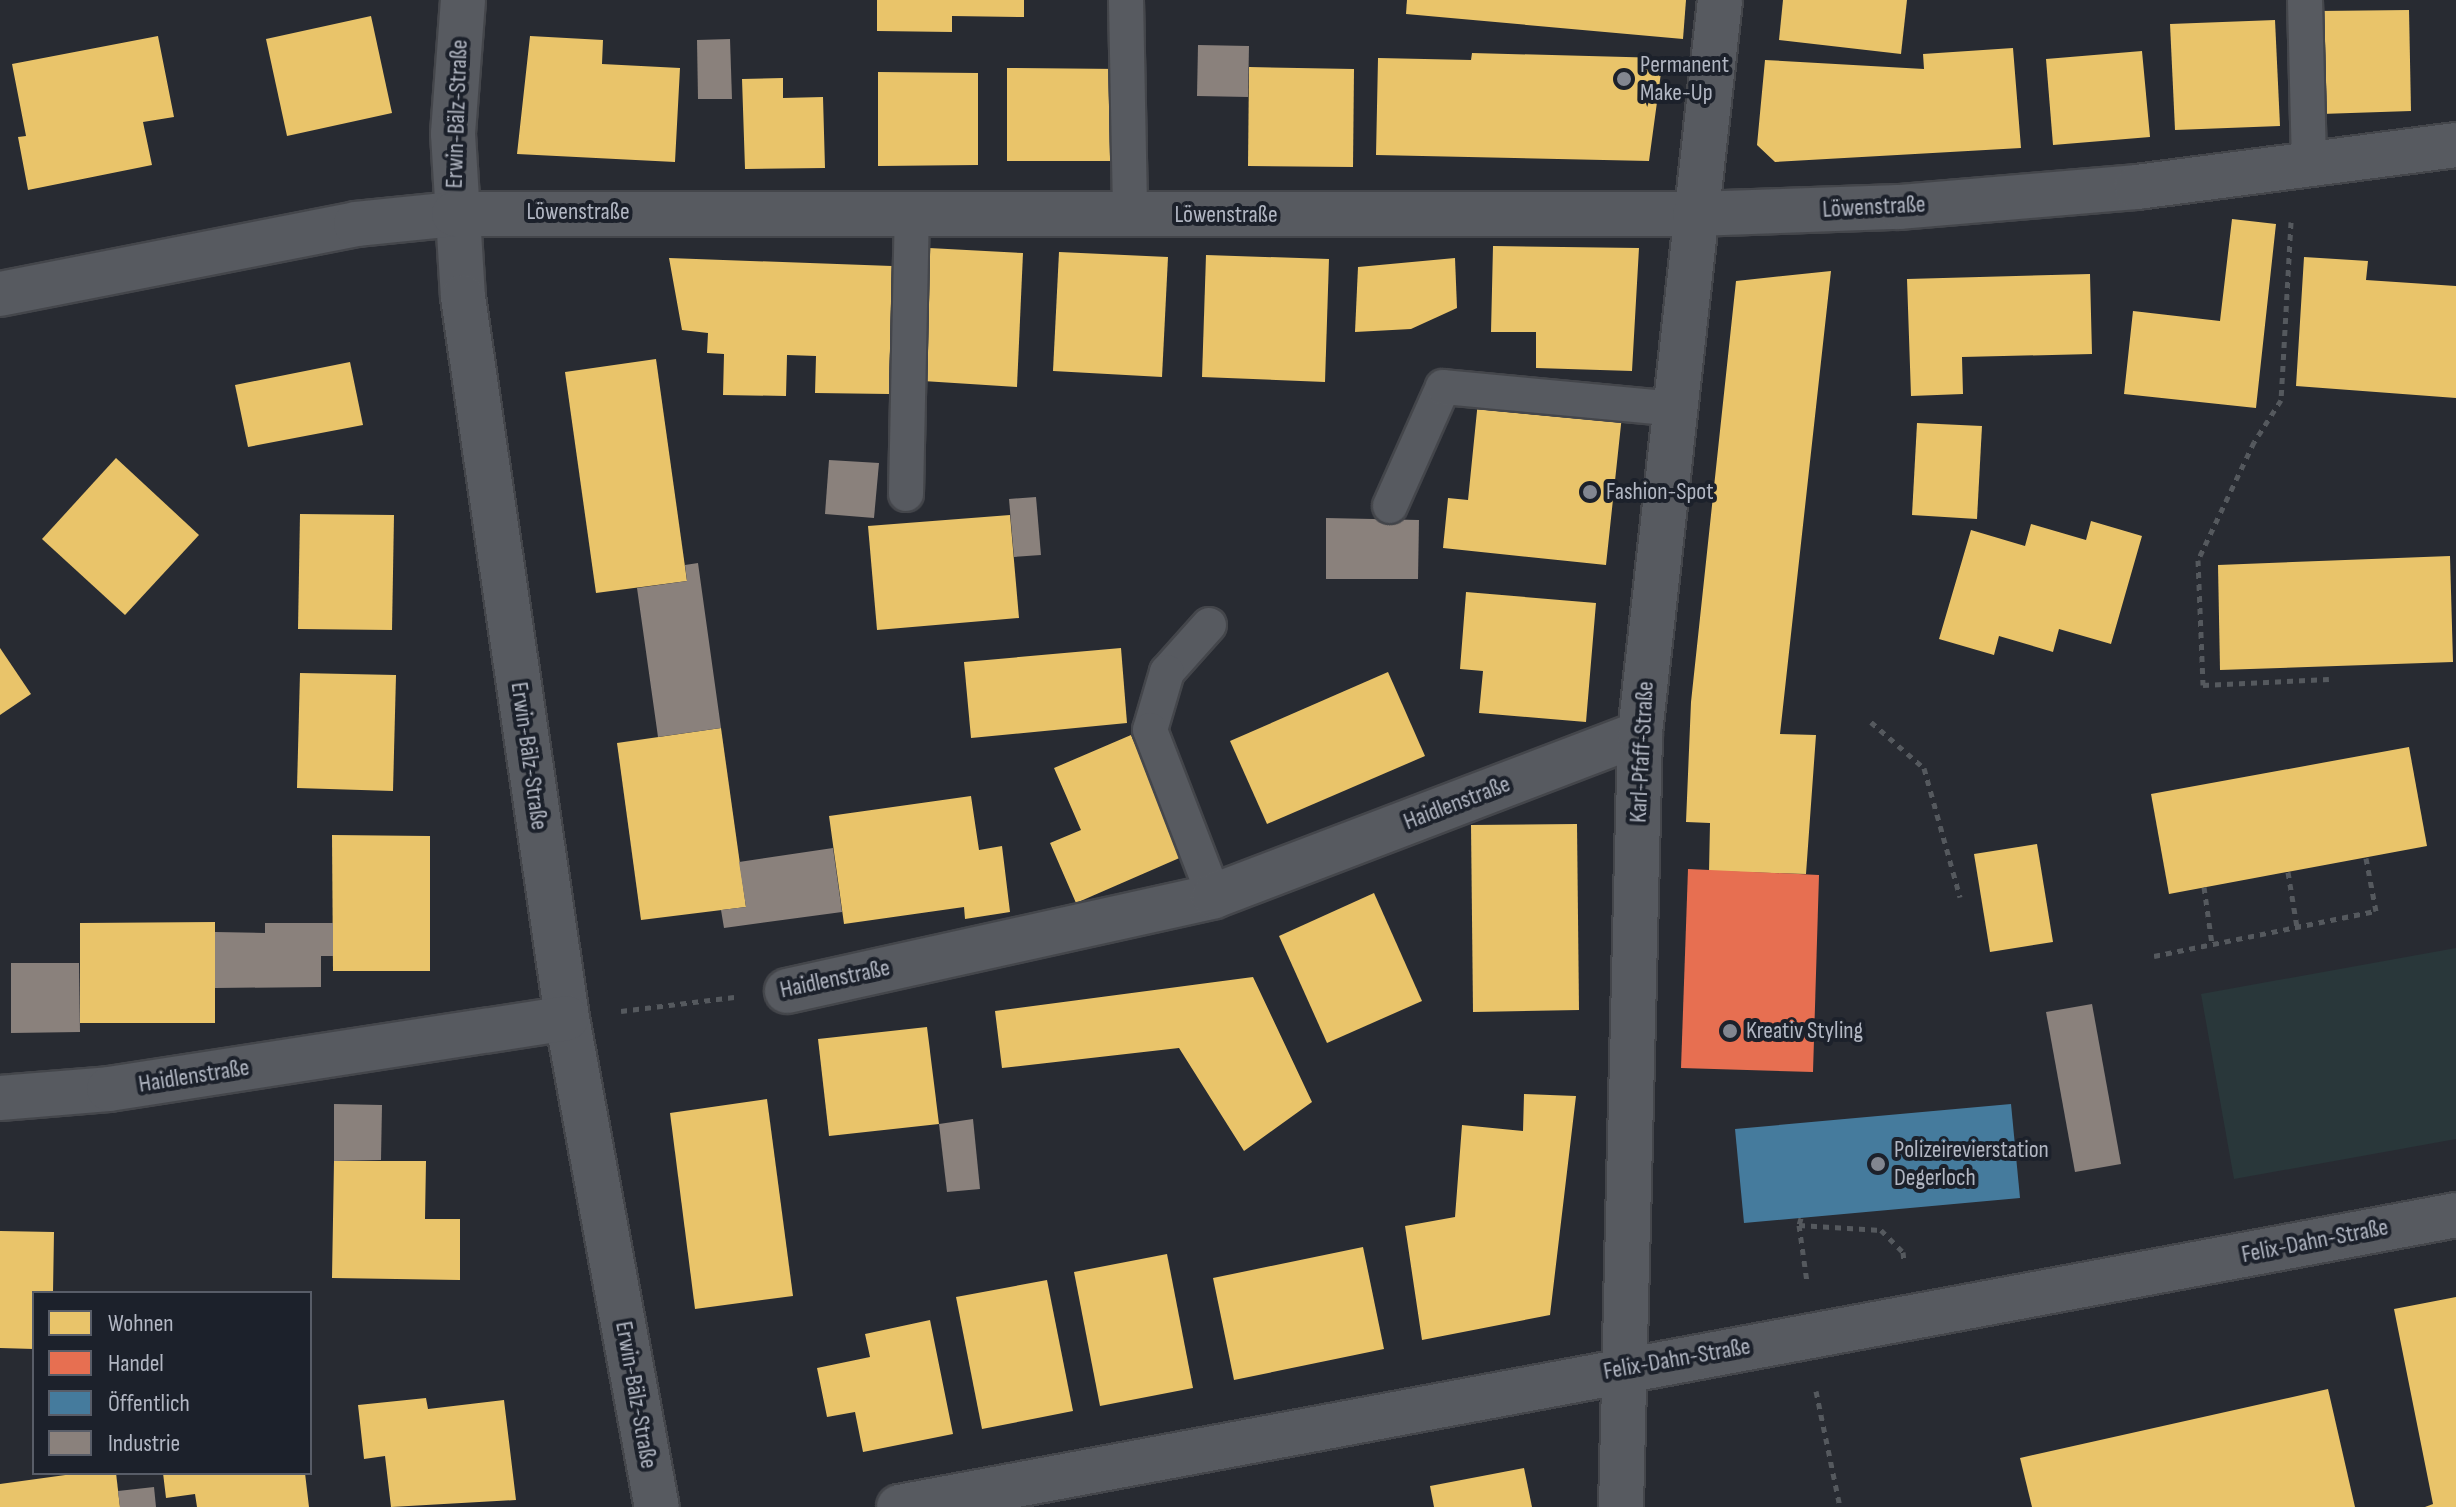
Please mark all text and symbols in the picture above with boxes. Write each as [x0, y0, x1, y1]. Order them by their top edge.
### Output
street label: Erwin-Bälz-Straße [440, 39, 474, 189]
place label: Permanent Make-Up [1640, 51, 1729, 107]
marker: Permanent Make-Up [1615, 70, 1633, 88]
street label: Löwenstraße [1822, 190, 1926, 224]
street label: Löwenstraße [526, 198, 630, 226]
street label: Löwenstraße [1174, 201, 1278, 229]
place label: Fashion-Spot [1606, 478, 1714, 506]
marker: Fashion-Spot [1581, 483, 1599, 501]
street label: Erwin-Bälz-Straße [504, 680, 554, 832]
street label: Karl-Pfaff-Straße [1624, 681, 1660, 823]
street label: Haidlenstraße [1400, 770, 1514, 836]
street label: Haidlenstraße [777, 953, 893, 1005]
place label: Kreativ Styling [1746, 1017, 1863, 1045]
marker: Kreativ Styling [1721, 1022, 1739, 1040]
street label: Haidlenstraße [137, 1053, 251, 1099]
place label: Polizeirevierstation Degerloch [1894, 1136, 2049, 1192]
marker: Polizeirevierstation Degerloch [1869, 1155, 1887, 1173]
street label: Felix-Dahn-Straße [2239, 1213, 2391, 1269]
legend [32, 1291, 312, 1475]
text: Wohnen [108, 1309, 174, 1338]
street label: Erwin-Bälz-Straße [609, 1319, 663, 1471]
street label: Felix-Dahn-Straße [1601, 1332, 1753, 1386]
text: Handel [108, 1349, 164, 1378]
text: Öffentlich [108, 1389, 190, 1418]
text: Industrie [108, 1429, 180, 1458]

